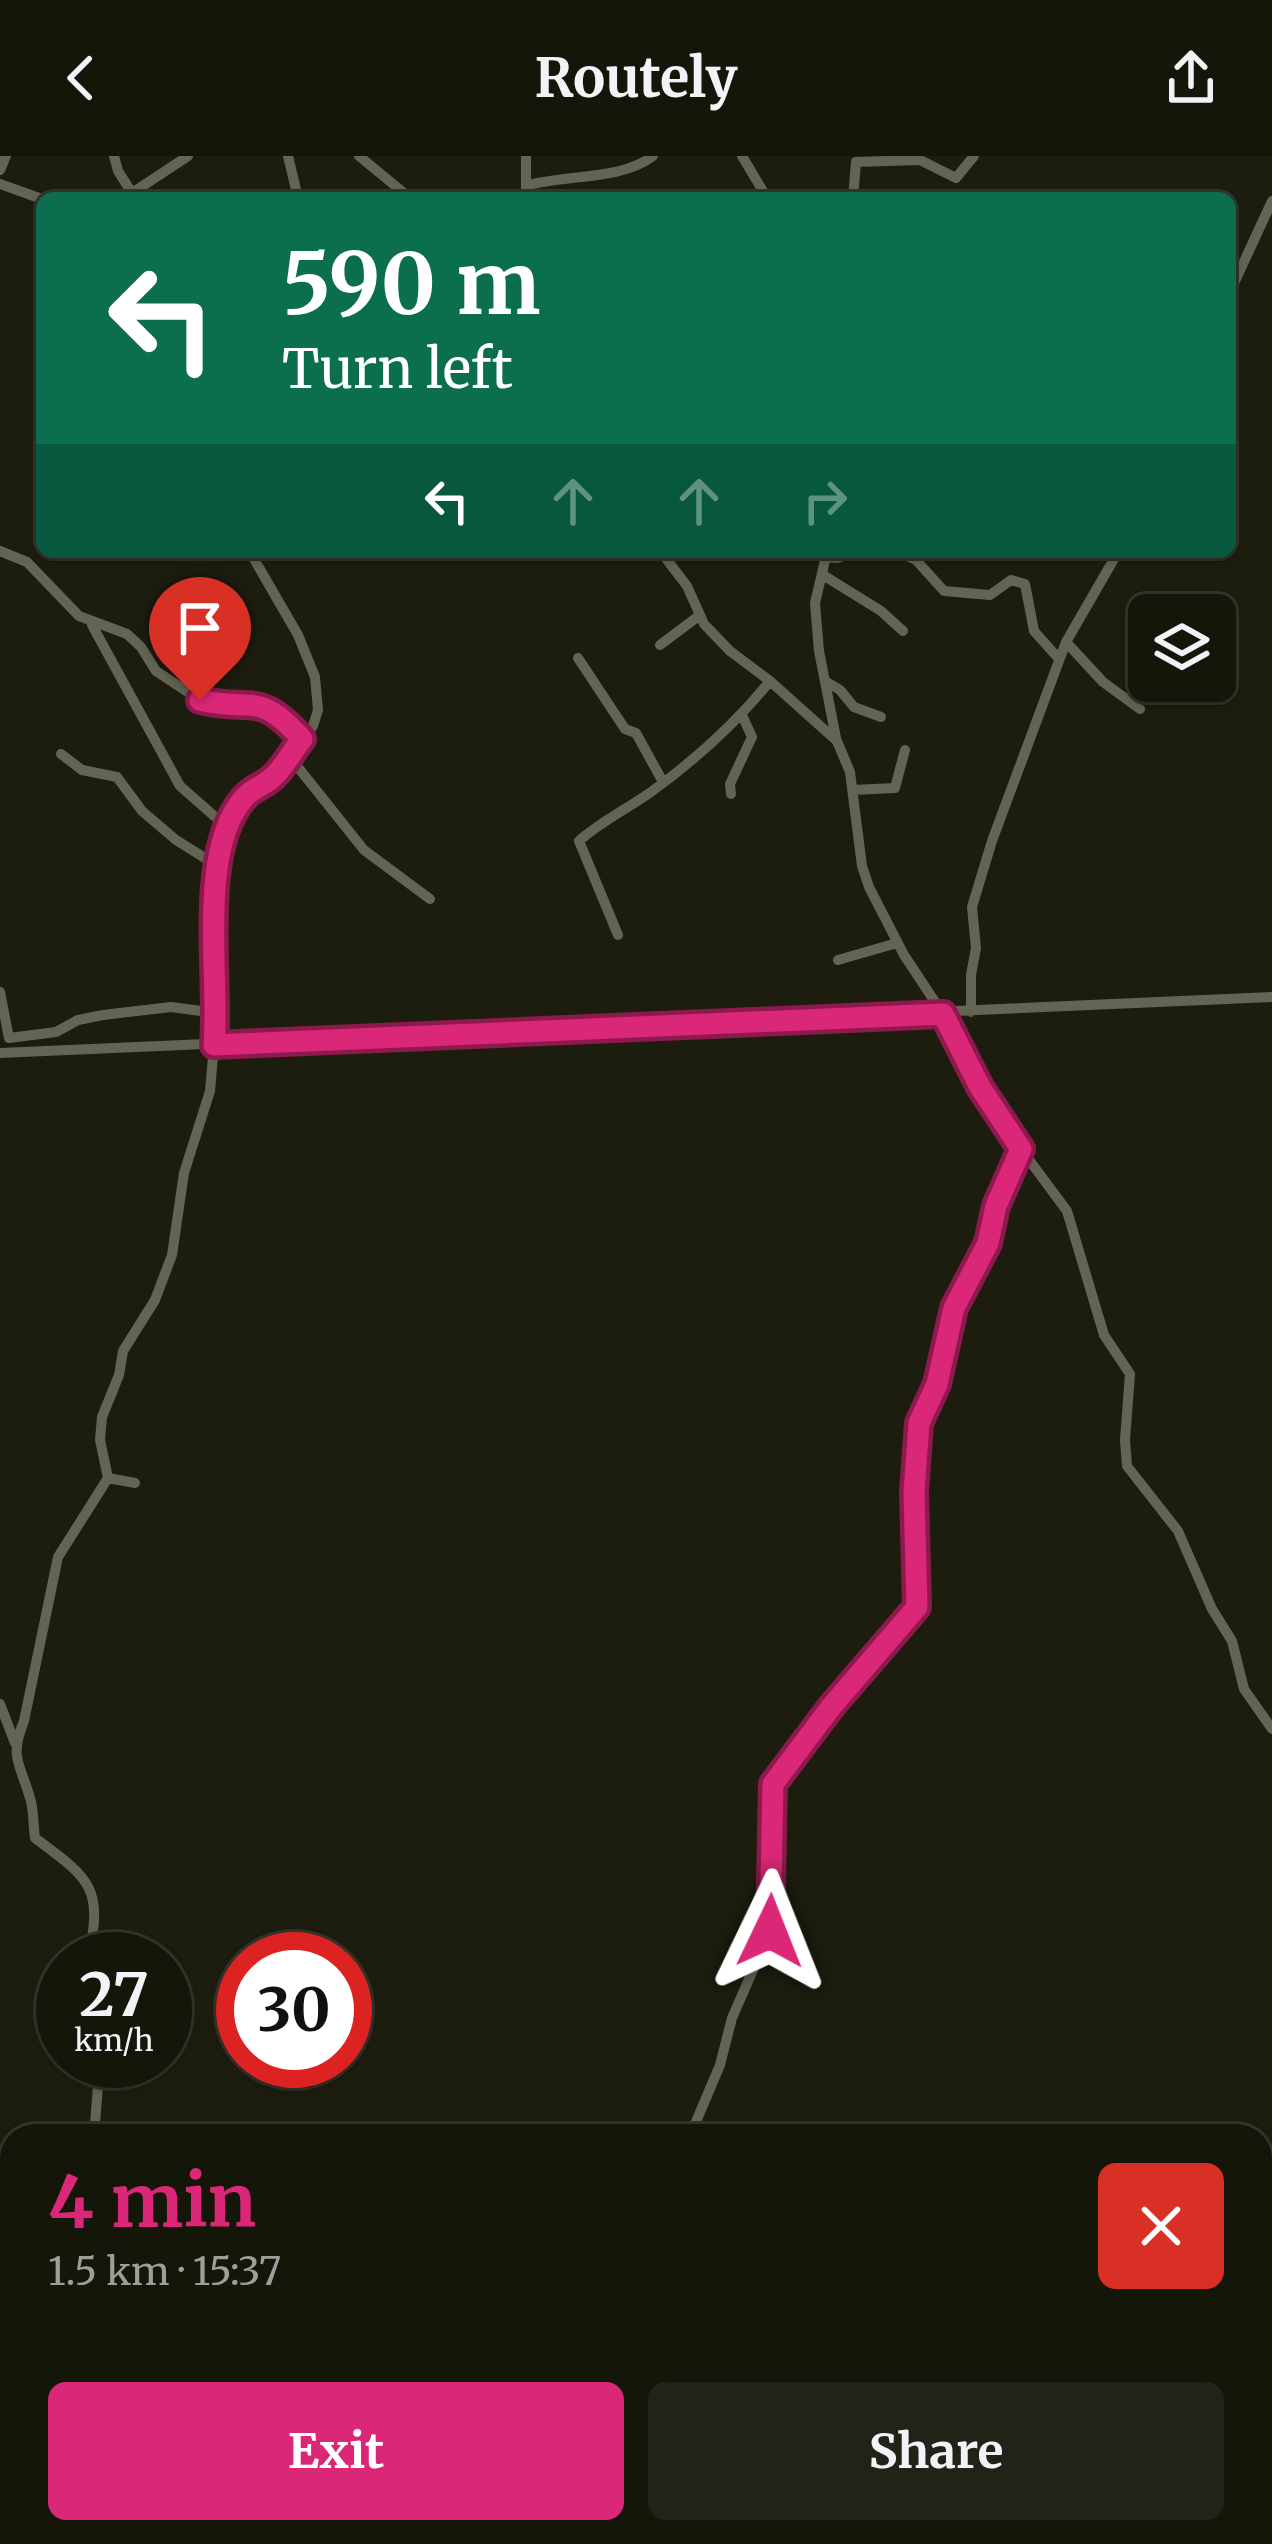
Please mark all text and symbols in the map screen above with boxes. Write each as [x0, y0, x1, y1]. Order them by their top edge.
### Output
text: Routely [534, 44, 738, 112]
icon: back [48, 45, 114, 111]
icon: share [1158, 45, 1224, 111]
text: 590 m [282, 231, 541, 337]
icon: left [84, 240, 240, 396]
text: Turn left [282, 335, 513, 403]
icon: left [414, 468, 480, 534]
icon: ahead [540, 468, 606, 534]
icon: ahead [666, 468, 732, 534]
icon: right [792, 468, 858, 534]
pin [149, 577, 251, 700]
map controls [1128, 594, 1236, 702]
button: layers [1128, 594, 1236, 702]
icon: arrive [167, 595, 233, 661]
position arrow [707, 1868, 833, 1994]
speed limit sign: 30 [216, 1932, 372, 2088]
text: 27 [79, 1957, 149, 2032]
text: km/h [74, 2021, 154, 2059]
text: 4 min [48, 2156, 256, 2247]
button: close [1098, 2163, 1224, 2289]
text: 1.5 km · 15:37 [48, 2247, 281, 2296]
button: Exit [48, 2382, 624, 2520]
button: Share [648, 2382, 1224, 2520]

